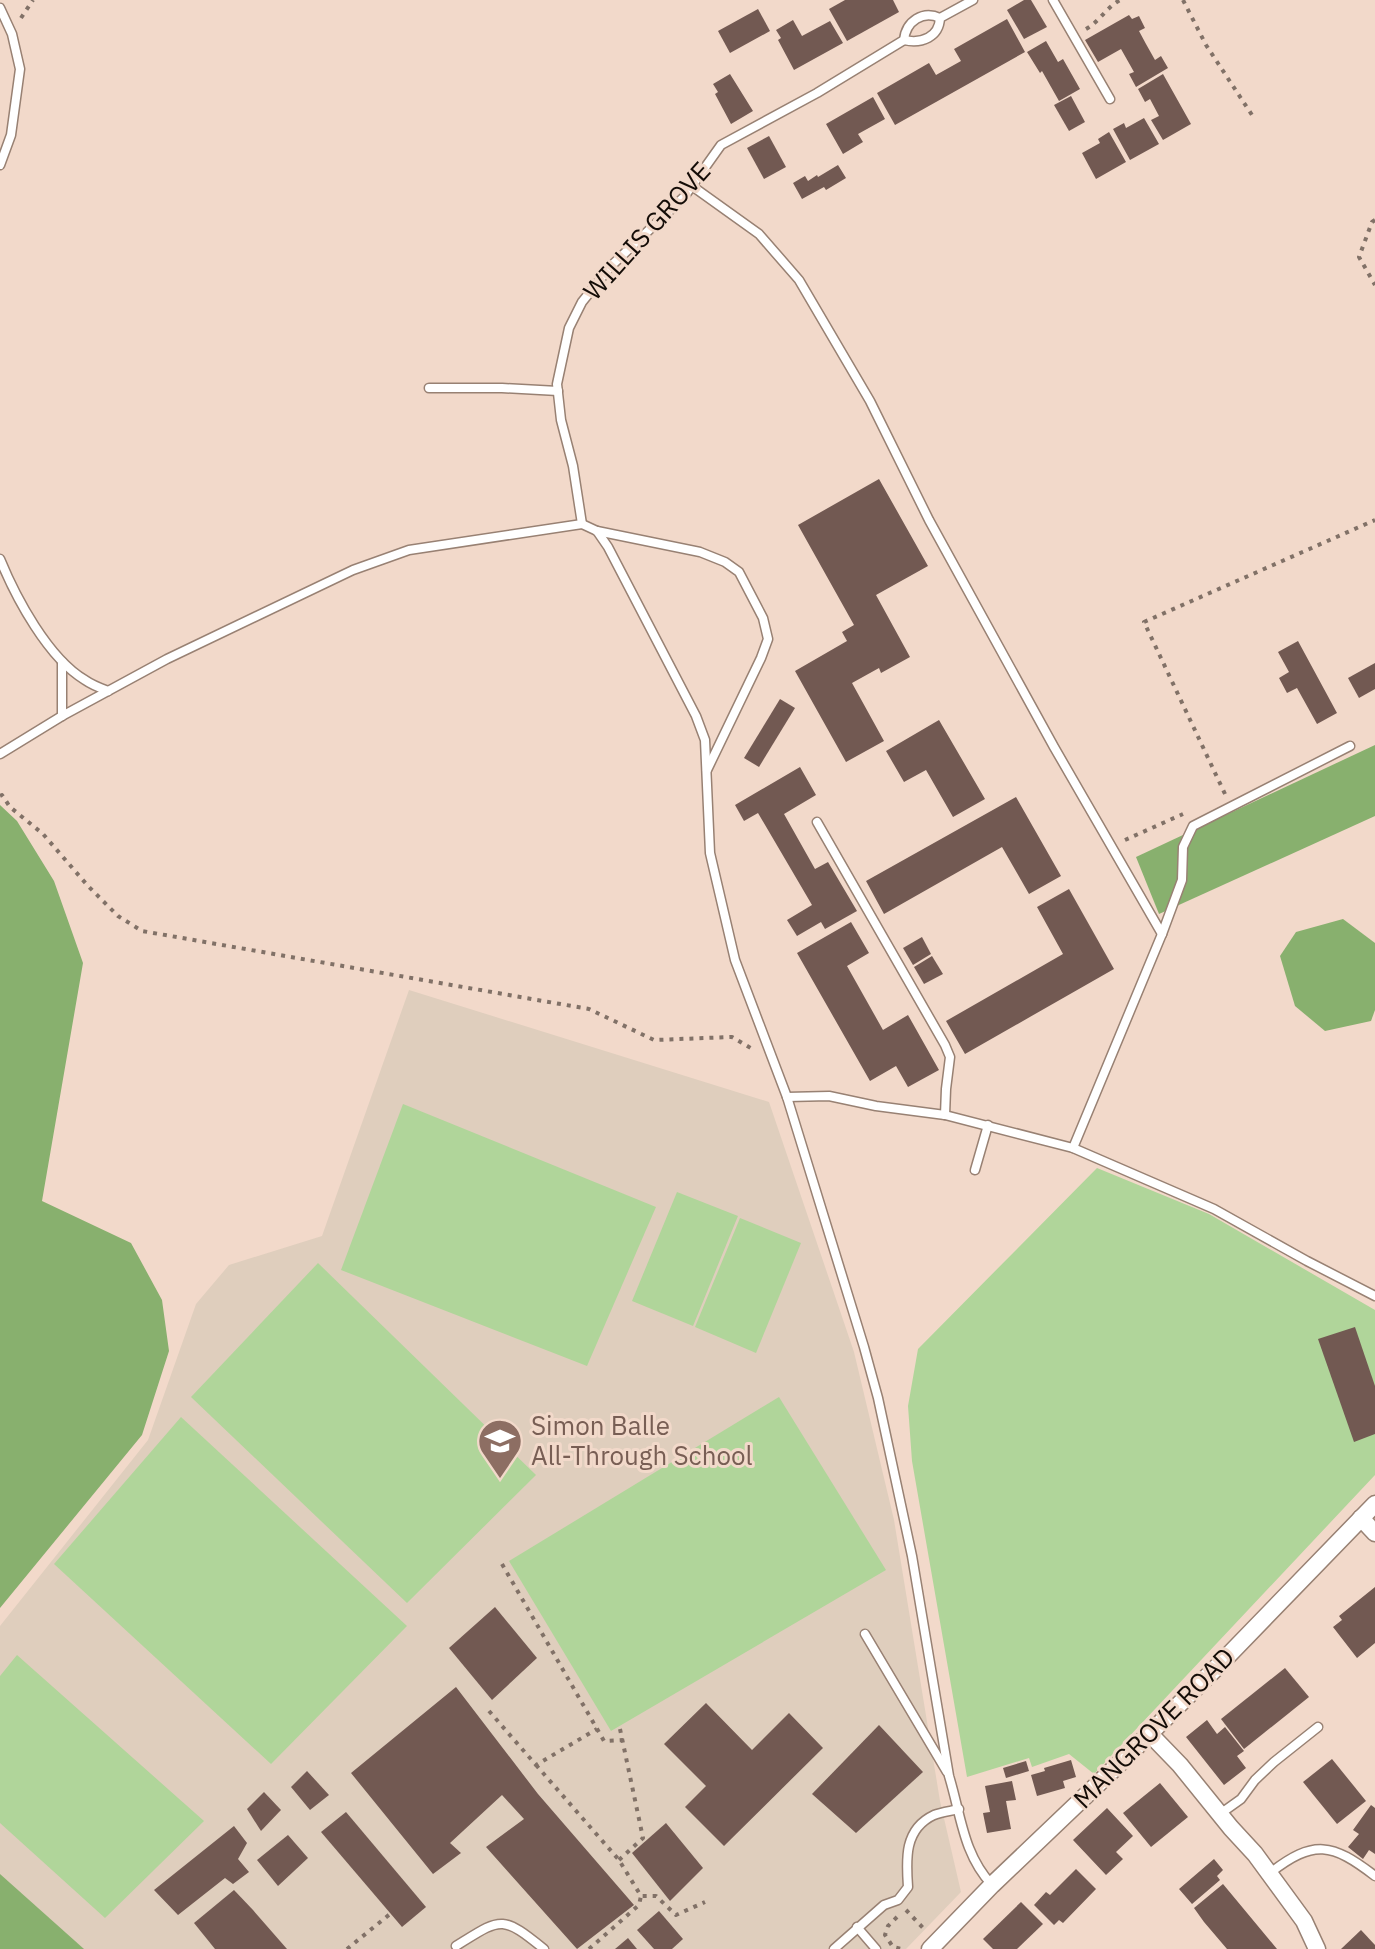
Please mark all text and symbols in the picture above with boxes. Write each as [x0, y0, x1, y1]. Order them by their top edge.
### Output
street label: WILLIS GROVE [575, 154, 717, 307]
place label: Simon Balle All-Through School [531, 1408, 753, 1472]
school or university icon: Simon Balle All-Through School [476, 1417, 524, 1480]
street label: MANGROVE ROAD [1065, 1639, 1241, 1815]

